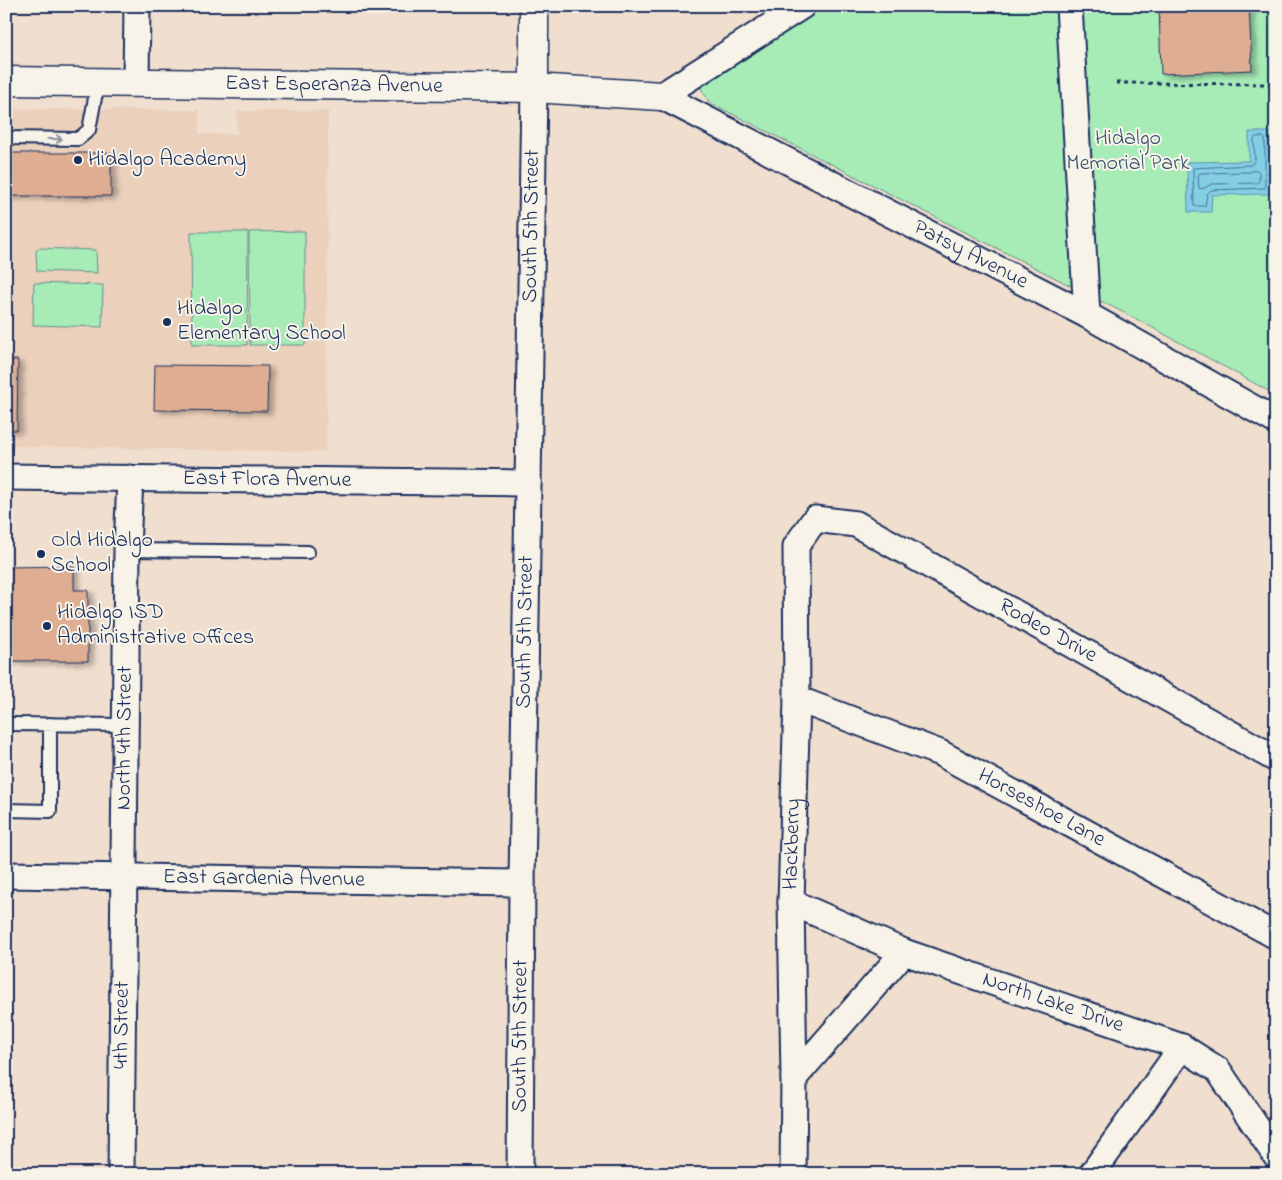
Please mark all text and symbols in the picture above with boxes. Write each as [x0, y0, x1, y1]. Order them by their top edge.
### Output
street label: East Esperanza Avenue [225, 68, 443, 103]
park label: Hidalgo Memorial Park [1066, 123, 1190, 180]
one-way arrow [47, 134, 63, 143]
place label: Hidalgo Academy [88, 144, 246, 177]
street label: South 5th Street [515, 149, 549, 303]
marker: Hidalgo Academy [72, 154, 84, 166]
street label: Patsy Avenue [907, 212, 1034, 298]
place label: Hidalgo Elementary School [177, 293, 346, 351]
marker: Hidalgo Elementary School [161, 316, 173, 328]
street label: East Flora Avenue [182, 463, 352, 497]
place label: Old Hidalgo School [51, 525, 153, 582]
marker: Old Hidalgo School [35, 548, 47, 560]
street label: South 5th Street [509, 555, 543, 709]
street label: Rodeo Drive [992, 591, 1103, 672]
place label: Hidalgo ISD Administrative Offices [57, 597, 254, 654]
marker: Hidalgo ISD Administrative Offices [41, 620, 53, 632]
street label: North 4th Street [108, 665, 142, 810]
street label: Horseshoe Lane [971, 760, 1111, 856]
street label: Hackberry [775, 798, 811, 890]
street label: East Gardenia Avenue [163, 861, 365, 897]
street label: South 5th Street [504, 959, 537, 1113]
street label: North Lake Drive [978, 964, 1128, 1042]
street label: 4th Street [106, 980, 139, 1069]

